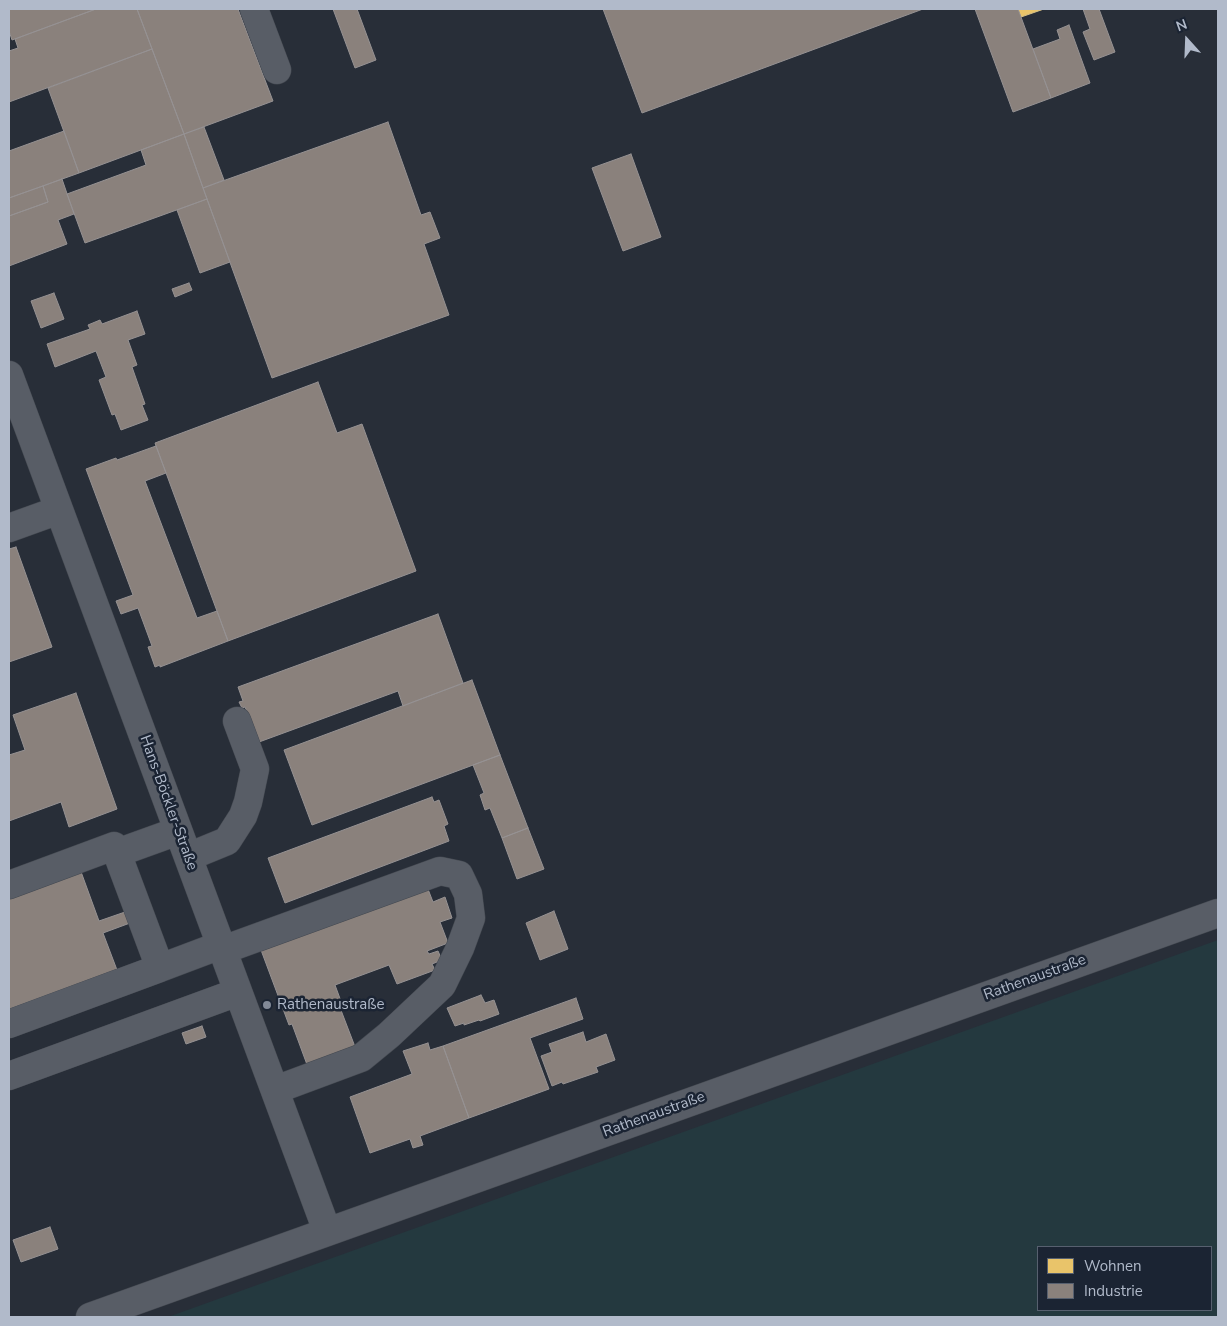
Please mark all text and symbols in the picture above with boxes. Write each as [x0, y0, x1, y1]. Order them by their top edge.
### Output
north arrow [1162, 15, 1212, 65]
text: N [1174, 15, 1190, 36]
street label: Hans-Böckler-Straße [135, 733, 201, 873]
street label: Rathenaustraße [981, 951, 1089, 1005]
place label: Rathenaustraße [277, 996, 384, 1014]
marker: Rathenaustraße [261, 999, 273, 1011]
street label: Rathenaustraße [600, 1088, 708, 1142]
legend [1037, 1246, 1212, 1311]
text: Wohnen [1084, 1256, 1142, 1276]
text: Industrie [1084, 1281, 1143, 1301]

